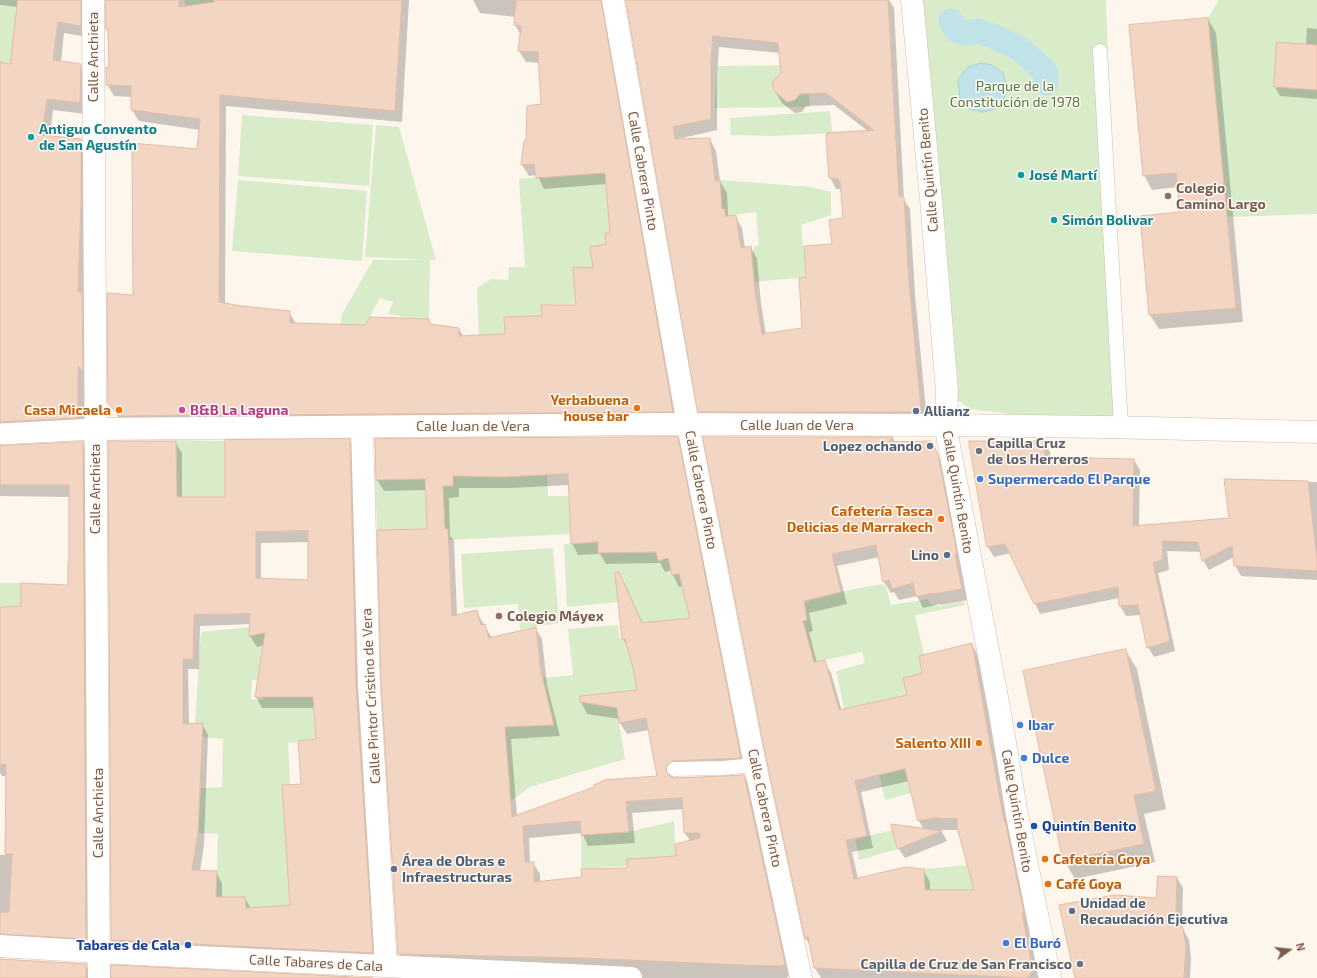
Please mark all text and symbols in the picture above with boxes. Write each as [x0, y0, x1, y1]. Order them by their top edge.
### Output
street label: Calle Anchieta [85, 12, 101, 102]
park label: Parque de la Constitución de 1978 [950, 78, 1080, 110]
street label: Calle Quintín Benito [914, 107, 942, 233]
street label: Calle Cabrera Pinto [624, 110, 662, 232]
place label: Antiguo Convento de San Agustín [39, 121, 157, 154]
marker: Antiguo Convento de San Agustín [26, 132, 36, 142]
place label: José Martí [1029, 167, 1097, 183]
marker: José Martí [1016, 170, 1026, 180]
place label: Colegio Camino Largo [1176, 180, 1266, 212]
marker: Colegio Camino Largo [1163, 191, 1173, 201]
place label: Simón Bolivar [1062, 212, 1154, 228]
marker: Simón Bolivar [1049, 215, 1059, 225]
place label: Yerbabuena house bar [550, 392, 629, 424]
place label: Casa Micaela [24, 402, 111, 418]
place label: B&B La Laguna [190, 402, 288, 418]
marker: Yerbabuena house bar [632, 403, 642, 413]
place label: Allianz [924, 403, 970, 419]
marker: Casa Micaela [114, 405, 124, 415]
marker: B&B La Laguna [177, 405, 187, 415]
marker: Allianz [911, 406, 921, 416]
street label: Calle Juan de Vera [740, 417, 854, 433]
street label: Calle Juan de Vera [416, 418, 530, 434]
street label: Calle Cabrera Pinto [681, 429, 721, 551]
street label: Calle Quintín Benito [939, 429, 977, 555]
place label: Capilla Cruz de los Herreros [987, 435, 1088, 468]
place label: Lopez ochando [823, 438, 922, 454]
marker: Lopez ochando [925, 441, 935, 451]
street label: Calle Anchieta [87, 444, 103, 534]
marker: Capilla Cruz de los Herreros [974, 446, 984, 456]
place label: Supermercado El Parque [988, 471, 1150, 487]
marker: Supermercado El Parque [975, 474, 985, 484]
place label: Cafetería Tasca Delicias de Marrakech [787, 503, 933, 536]
marker: Cafetería Tasca Delicias de Marrakech [936, 514, 946, 524]
place label: Lino [911, 547, 939, 563]
marker: Lino [942, 550, 952, 560]
street label: Calle Pintor Cristino de Vera [358, 608, 384, 784]
place label: Colegio Máyex [507, 608, 604, 624]
marker: Colegio Máyex [494, 611, 504, 621]
place label: Ibar [1028, 717, 1054, 733]
marker: Ibar [1015, 720, 1025, 730]
place label: Salento XIII [896, 735, 971, 751]
marker: Salento XIII [974, 738, 984, 748]
street label: Calle Cabrera Pinto [744, 747, 786, 869]
street label: Calle Quintín Benito [998, 748, 1036, 874]
place label: Dulce [1032, 750, 1069, 766]
marker: Dulce [1019, 753, 1029, 763]
street label: Calle Anchieta [90, 768, 106, 858]
place label: Quintín Benito [1042, 818, 1136, 834]
marker: Quintín Benito [1029, 821, 1039, 831]
place label: Cafetería Goya [1053, 851, 1150, 867]
place label: Área de Obras e Infraestructuras [402, 853, 512, 886]
marker: Cafetería Goya [1040, 854, 1050, 864]
marker: Área de Obras e Infraestructuras [389, 864, 399, 874]
place label: Café Goya [1056, 876, 1122, 892]
marker: Café Goya [1043, 879, 1053, 889]
place label: Unidad de Recaudación Ejecutiva [1080, 895, 1228, 928]
marker: Unidad de Recaudación Ejecutiva [1067, 906, 1077, 916]
north arrow [1269, 930, 1309, 970]
place label: El Buró [1014, 935, 1061, 951]
place label: Tabares de Cala [76, 937, 180, 953]
marker: El Buró [1001, 938, 1011, 948]
marker: Tabares de Cala [183, 940, 193, 950]
text: N [1294, 941, 1308, 952]
street label: Calle Tabares de Cala [249, 951, 383, 975]
place label: Capilla de Cruz de San Francisco [861, 956, 1072, 972]
marker: Capilla de Cruz de San Francisco [1075, 959, 1085, 969]

